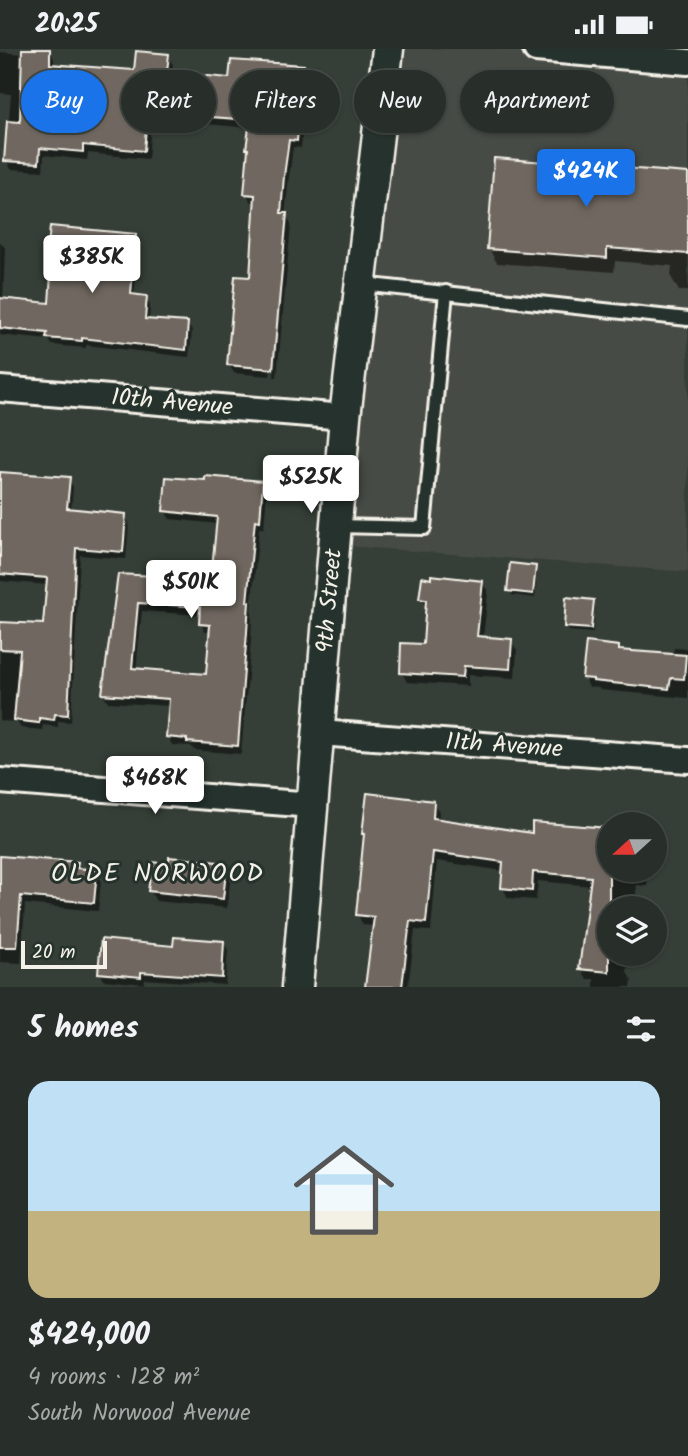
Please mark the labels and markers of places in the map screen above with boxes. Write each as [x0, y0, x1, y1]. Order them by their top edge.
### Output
pin: $424K [537, 149, 635, 209]
pin: $385K [43, 236, 141, 295]
pin: $525K [262, 455, 360, 515]
pin: $501K [142, 561, 240, 620]
pin: $468K [106, 757, 204, 816]

